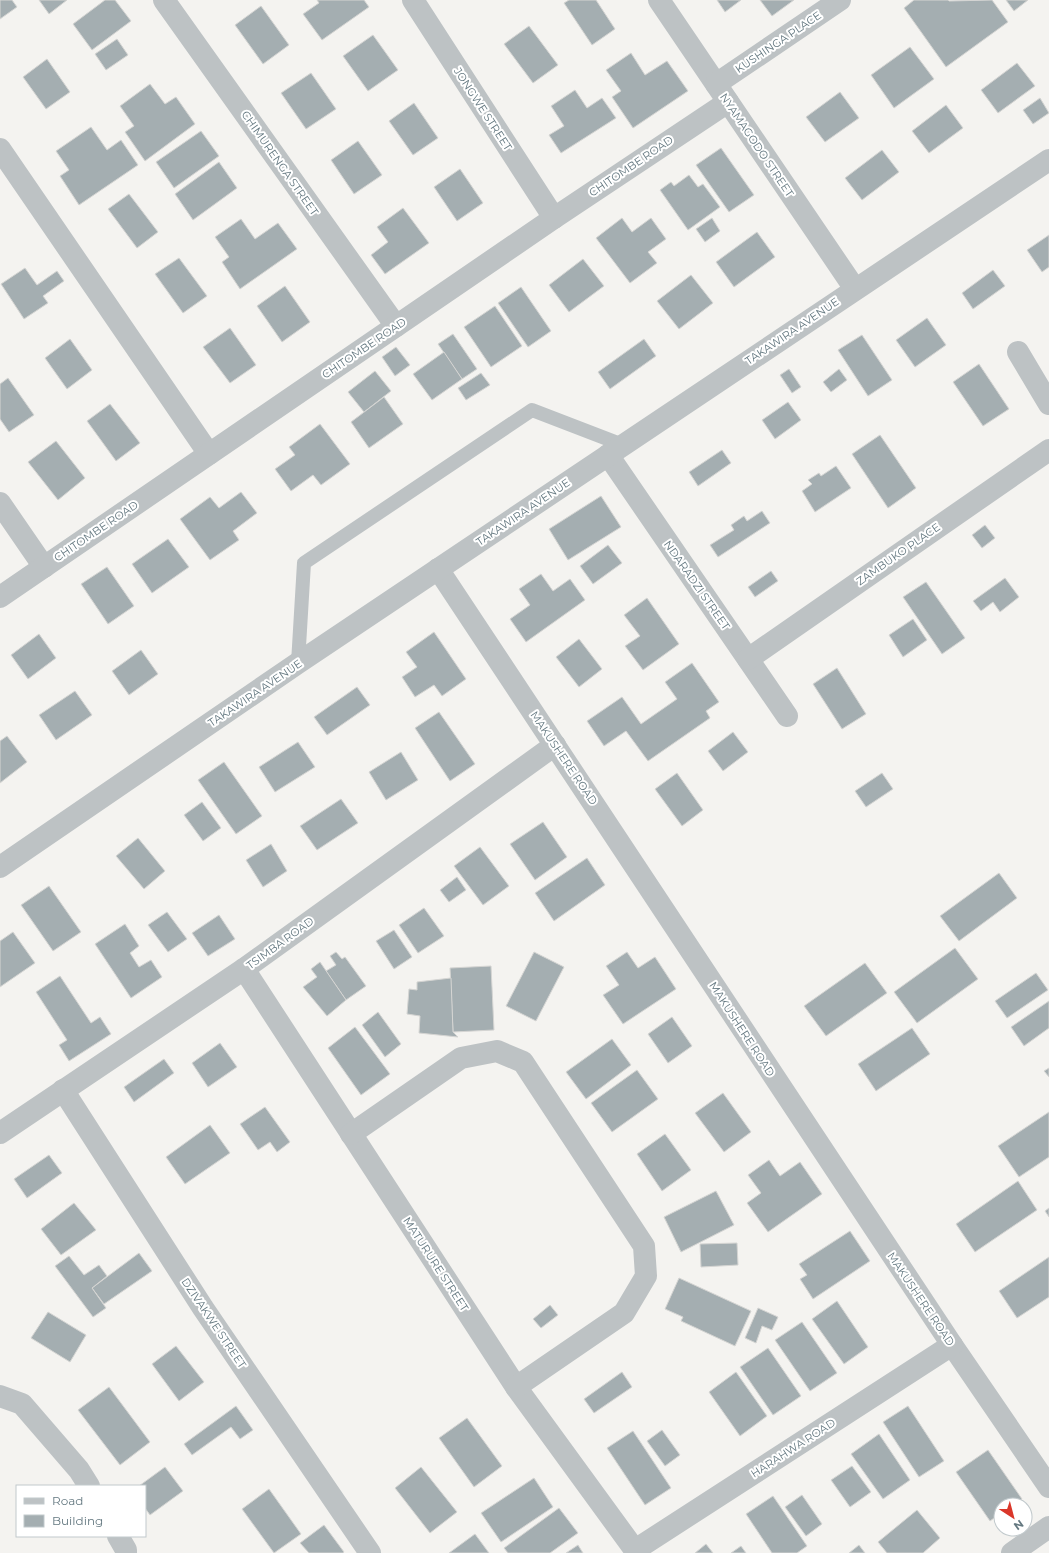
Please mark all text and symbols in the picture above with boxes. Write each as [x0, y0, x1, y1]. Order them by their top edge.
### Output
street label: KUSHINGA PLACE [732, 8, 824, 76]
street label: JONGWE STREET [450, 64, 516, 154]
street label: NYAMAGODO STREET [717, 90, 797, 200]
street label: CHIMURENGA STREET [238, 108, 322, 219]
street label: CHITOMBE ROAD [586, 133, 676, 199]
street label: TAKAWIRA AVENUE [742, 294, 842, 368]
street label: CHITOMBE ROAD [319, 315, 409, 381]
street label: TAKAWIRA AVENUE [473, 475, 573, 549]
street label: CHITOMBE ROAD [51, 498, 141, 564]
street label: ZAMBUKO PLACE [853, 520, 943, 588]
street label: NDARADZI STREET [661, 538, 734, 633]
street label: TAKAWIRA AVENUE [205, 656, 305, 730]
street label: MAKUSHERE ROAD [527, 708, 601, 808]
street label: TSIMBA ROAD [244, 914, 316, 972]
street label: MAKUSHERE ROAD [706, 979, 778, 1079]
street label: MATURURE STREET [400, 1214, 472, 1314]
street label: MAKUSHERE ROAD [884, 1249, 958, 1349]
street label: DZIVAKWE STREET [179, 1275, 250, 1371]
street label: HARAHWA ROAD [748, 1415, 838, 1481]
legend [16, 1485, 146, 1537]
text: Road [52, 1493, 83, 1508]
north arrow [993, 1497, 1033, 1537]
text: Building [52, 1513, 103, 1528]
text: N [1011, 1517, 1027, 1533]

